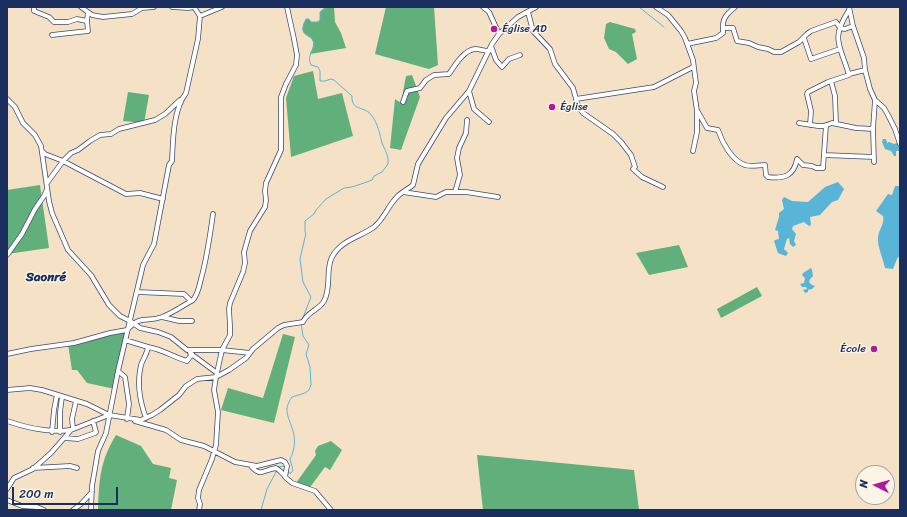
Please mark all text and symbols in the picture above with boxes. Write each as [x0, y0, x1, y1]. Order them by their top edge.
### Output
place label: Église AD [502, 22, 547, 36]
marker: Église AD [489, 24, 499, 34]
place label: Église [560, 100, 588, 114]
marker: Église [547, 102, 557, 112]
district label: Saonré [26, 270, 66, 286]
place label: École [840, 342, 866, 356]
marker: École [869, 344, 879, 354]
north arrow [855, 465, 895, 505]
scale bar [14, 479, 120, 505]
text: N [854, 479, 873, 489]
text: 200 m [19, 483, 53, 505]

